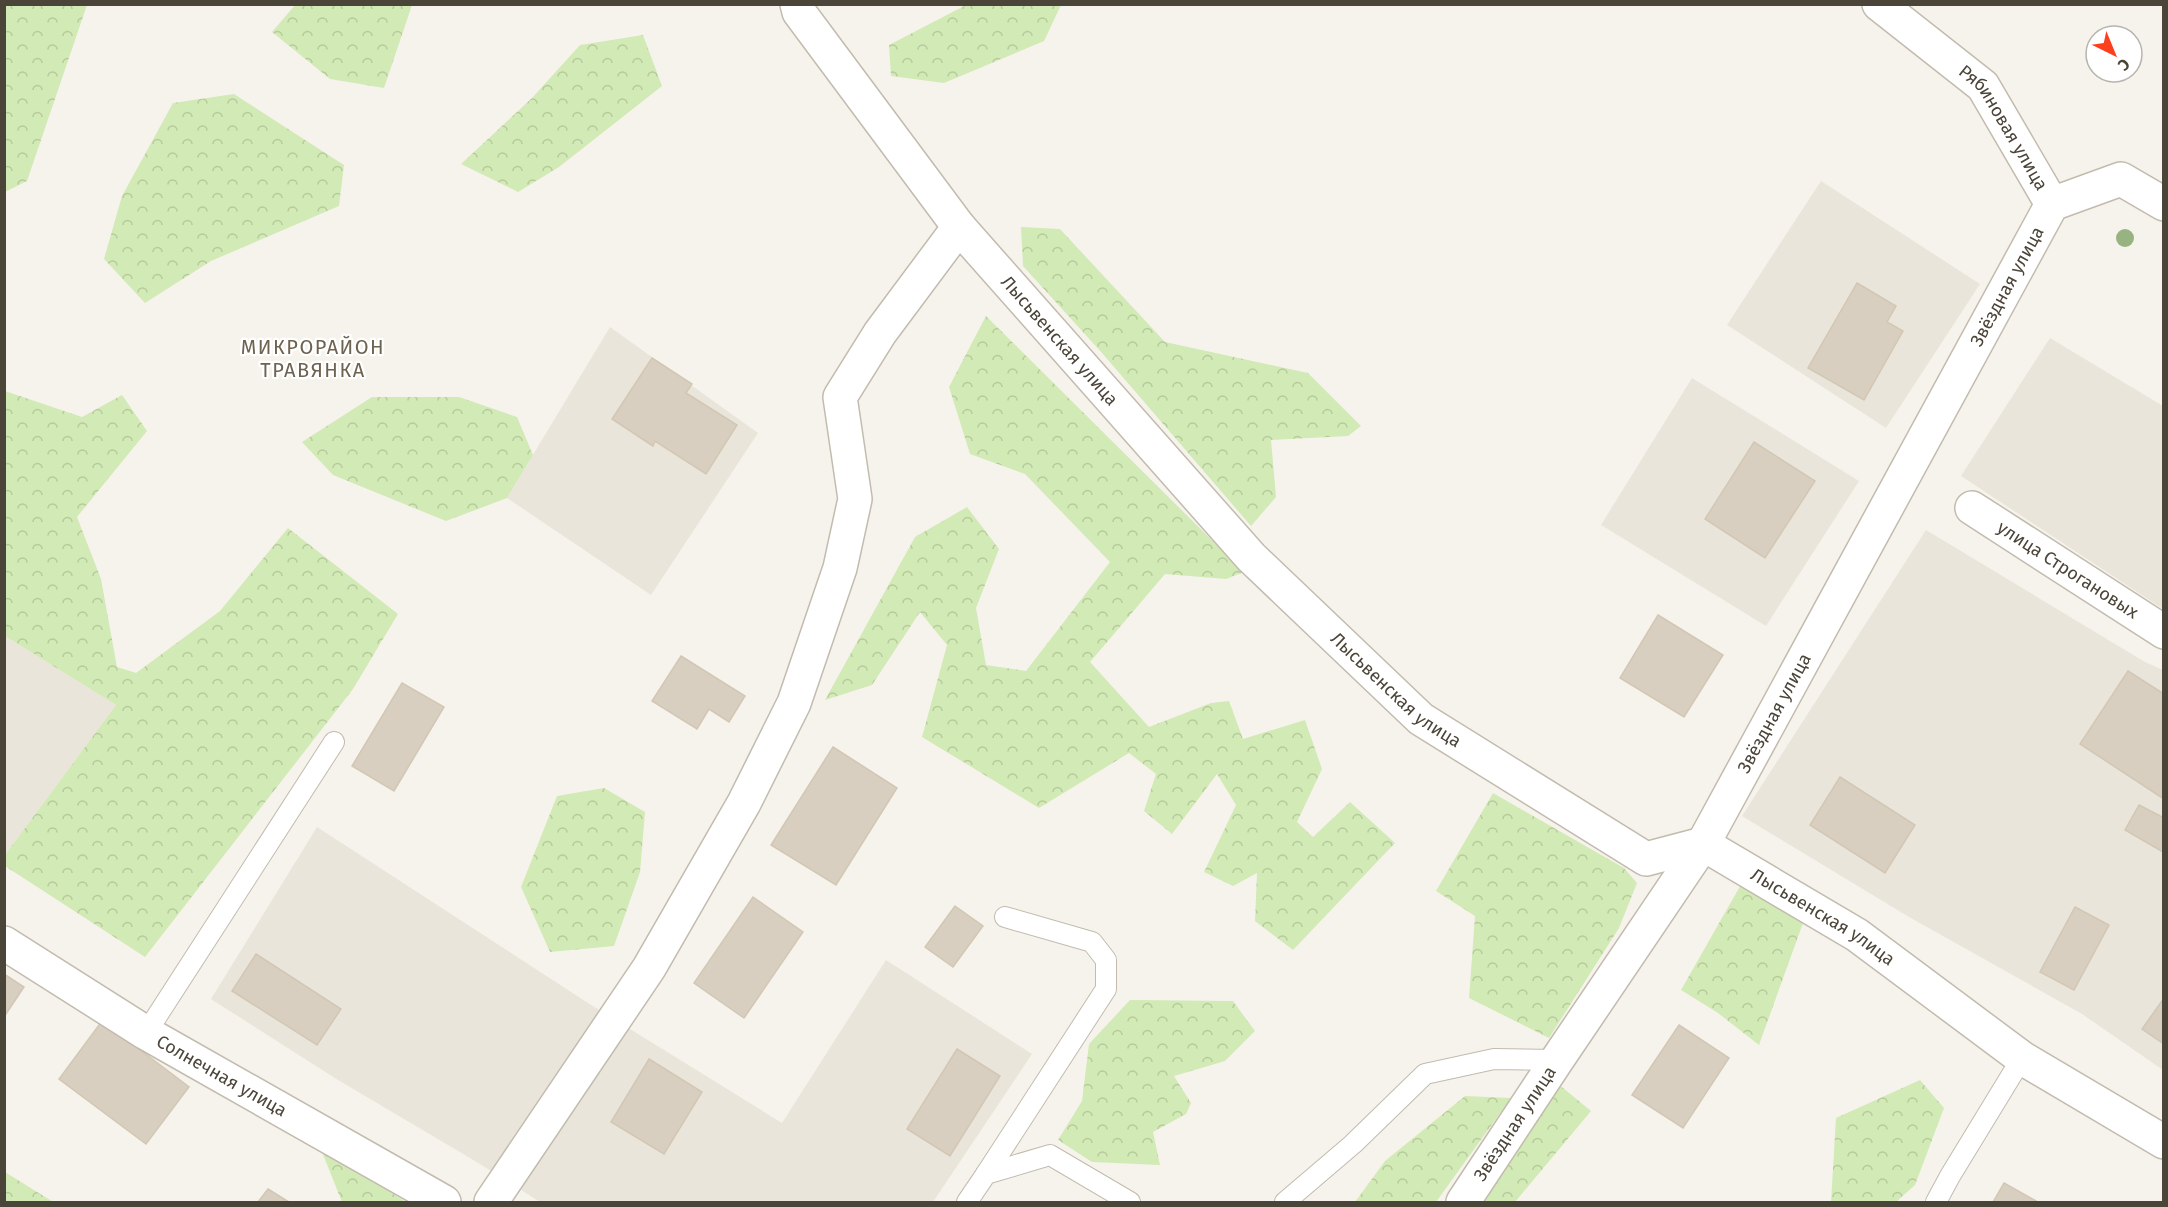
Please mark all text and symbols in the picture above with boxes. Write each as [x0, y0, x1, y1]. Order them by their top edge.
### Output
north arrow [2084, 24, 2144, 84]
text: С [2113, 55, 2134, 75]
street label: Рябиновая улица [1954, 60, 2053, 194]
street label: Звёздная улица [1965, 223, 2049, 350]
street label: Лысьвенская улица [996, 271, 1123, 410]
district label: МИКРОРАЙОН ТРАВЯНКА [241, 335, 385, 382]
street label: улица Строгановых [1993, 516, 2143, 624]
street label: Лысьвенская улица [1326, 628, 1465, 752]
street label: Звёздная улица [1733, 649, 1816, 777]
street label: Лысьвенская улица [1747, 864, 1899, 970]
street label: Солнечная улица [153, 1030, 291, 1122]
street label: Звёздная улица [1469, 1062, 1561, 1185]

